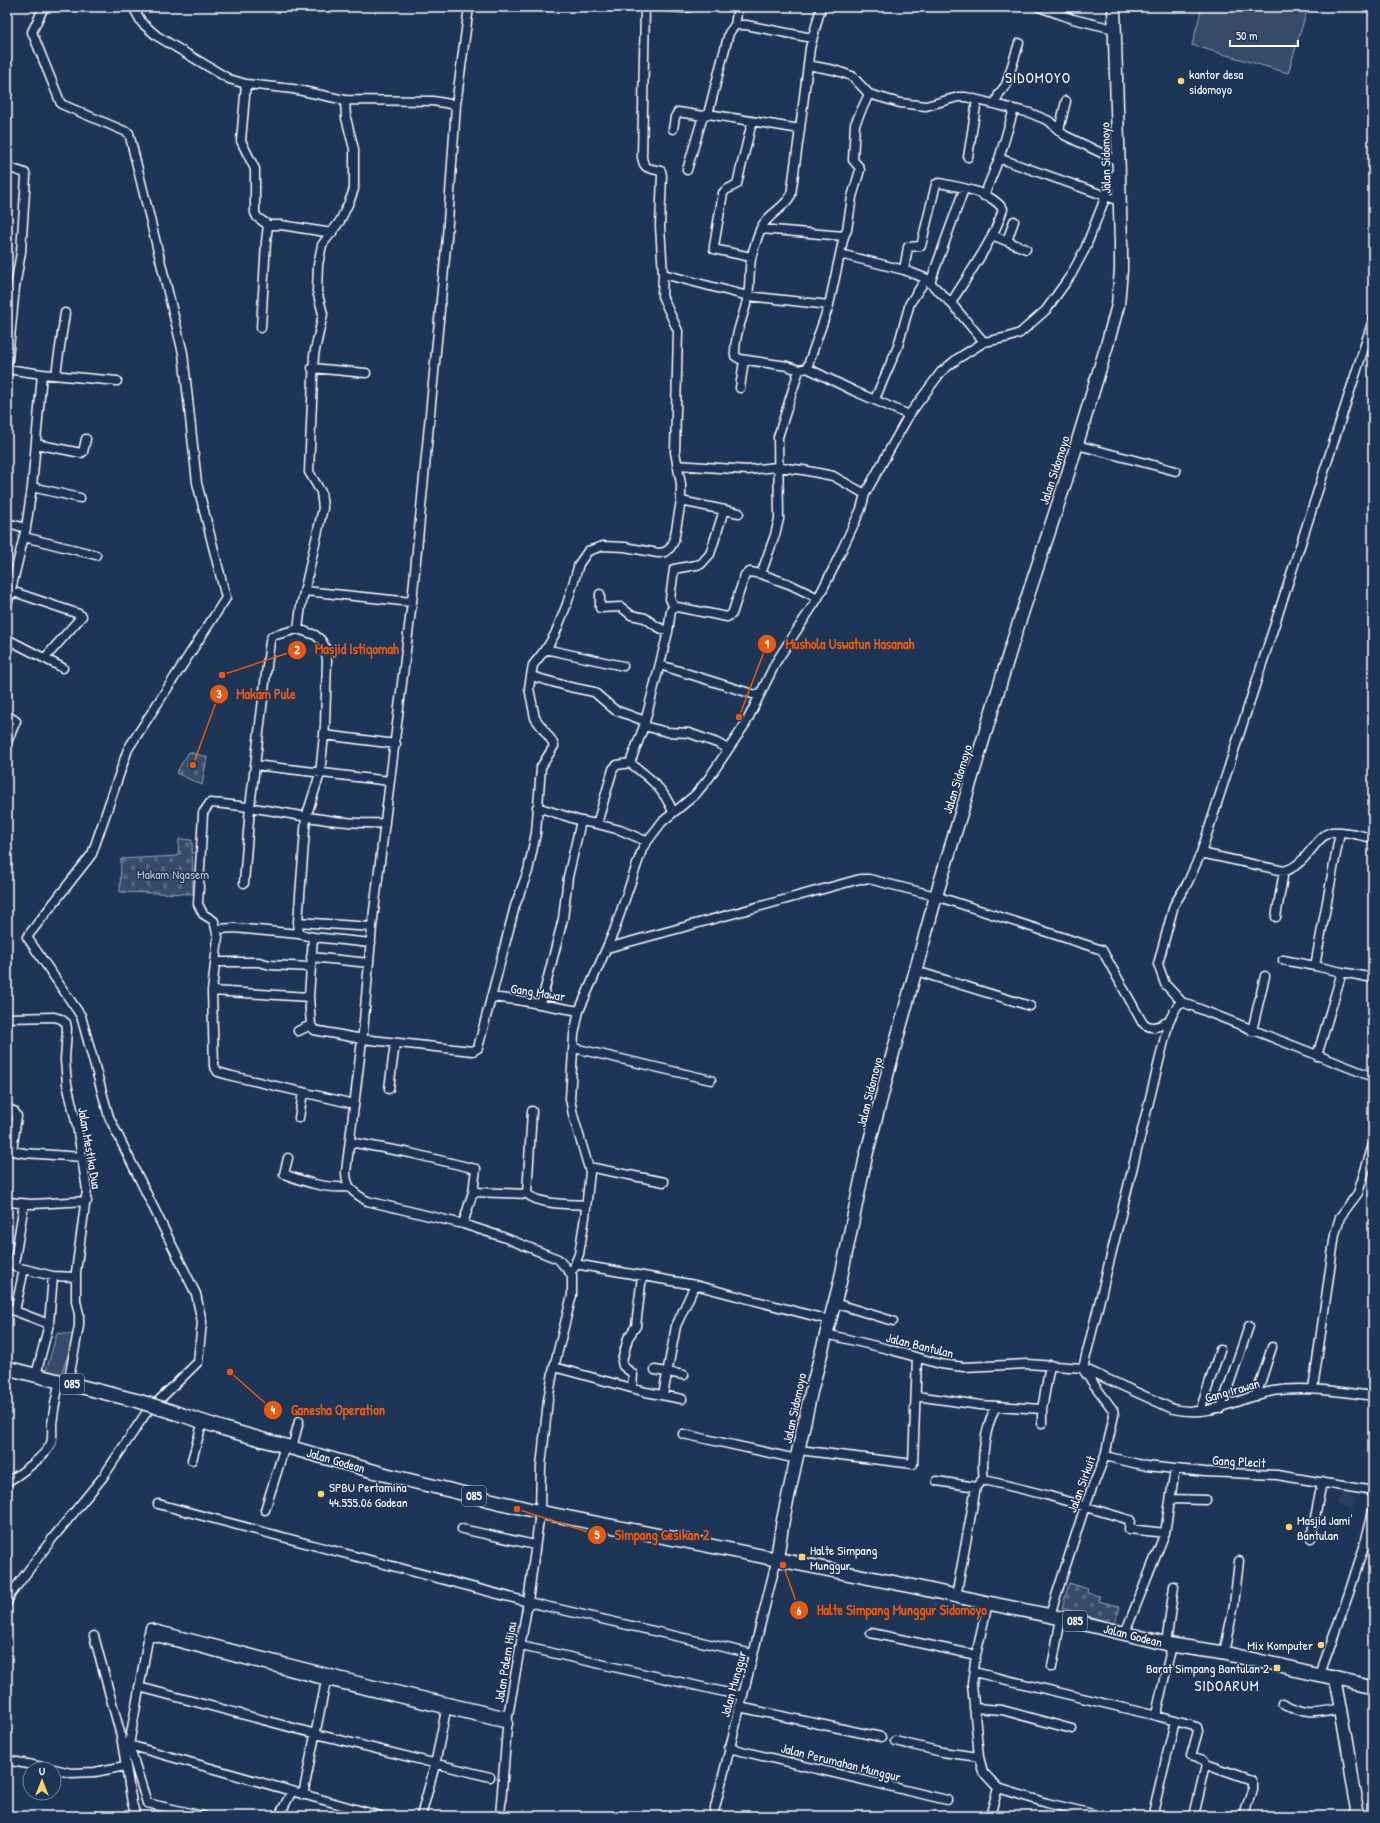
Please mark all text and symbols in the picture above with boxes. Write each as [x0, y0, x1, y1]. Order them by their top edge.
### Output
scale bar [1230, 22, 1298, 48]
text: 50 m [1236, 27, 1257, 44]
place label: kantor desa sidomoyo [1189, 65, 1243, 98]
district label: SIDOMOYO [1005, 67, 1071, 88]
marker: kantor desa sidomoyo [1176, 76, 1186, 86]
street label: Jalan Sidomoyo [1095, 122, 1115, 194]
street label: Jalan Sidomoyo [1034, 433, 1074, 507]
callout: Mushola Uswatun Hasanah [757, 631, 922, 657]
text: Mushola Uswatun Hasanah [786, 634, 915, 653]
text: 1 [765, 635, 770, 652]
callout: Masjid Istiqomah [287, 637, 407, 663]
text: Masjid Istiqomah [315, 639, 399, 660]
text: 2 [294, 641, 300, 658]
callout: Makam Pule [209, 681, 304, 707]
text: Makam Pule [236, 684, 296, 703]
text: 3 [216, 685, 222, 702]
street label: Jalan Sidomoyo [938, 742, 976, 816]
park label: Makam Ngasem [137, 865, 209, 883]
street label: Gang Mawar [509, 979, 567, 1005]
street label: Jalan Sidomoyo [852, 1055, 886, 1129]
street label: Jalan Mestika Dua [74, 1106, 106, 1190]
street label: Jalan Bantulan [884, 1328, 956, 1362]
street label: Jalan Sidomoyo [778, 1371, 810, 1445]
road number: 085 [60, 1374, 84, 1394]
street label: Gang Irawan [1203, 1374, 1262, 1406]
callout: Ganesha Operation [263, 1397, 393, 1423]
text: Ganesha Operation [291, 1400, 385, 1421]
text: 4 [271, 1401, 276, 1418]
street label: Jalan Godean [305, 1443, 367, 1477]
street label: Gang Plecit [1212, 1451, 1267, 1471]
street label: Jalan Sirkuit [1062, 1453, 1100, 1515]
place label: SPBU Pertamina 44.555.06 Godean [329, 1478, 408, 1511]
road number: 085 [462, 1486, 486, 1506]
marker: SPBU Pertamina 44.555.06 Godean [316, 1489, 326, 1499]
place label: Masjid Jami' Bantulan [1297, 1511, 1353, 1544]
callout: Simpang Gesikan 2 [587, 1522, 717, 1548]
marker: Masjid Jami' Bantulan [1284, 1522, 1294, 1532]
text: Simpang Gesikan 2 [615, 1525, 710, 1546]
text: 5 [594, 1526, 600, 1543]
place label: Halte Simpang Munggur [810, 1541, 878, 1574]
marker: Halte Simpang Munggur [797, 1552, 807, 1562]
callout: Halte Simpang Munggur Sidomoyo [789, 1597, 995, 1623]
text: Halte Simpang Munggur Sidomoyo [817, 1600, 987, 1621]
text: 6 [797, 1602, 802, 1619]
road number: 085 [1063, 1611, 1087, 1631]
street label: Jalan Godean [1102, 1619, 1164, 1651]
street label: Jalan Palem Hijau [490, 1620, 520, 1704]
place label: Mix Komputer [1247, 1636, 1313, 1654]
marker: Mix Komputer [1316, 1640, 1326, 1650]
street label: Jalan Munggur [716, 1649, 750, 1719]
place label: Barat Simpang Bantulan 2 [1146, 1659, 1269, 1677]
marker: Barat Simpang Bantulan 2 [1272, 1663, 1282, 1673]
district label: SIDOARUM [1194, 1675, 1260, 1696]
street label: Jalan Perumahan Munggur [779, 1738, 903, 1786]
north arrow [22, 1761, 62, 1801]
text: U [39, 1764, 45, 1778]

